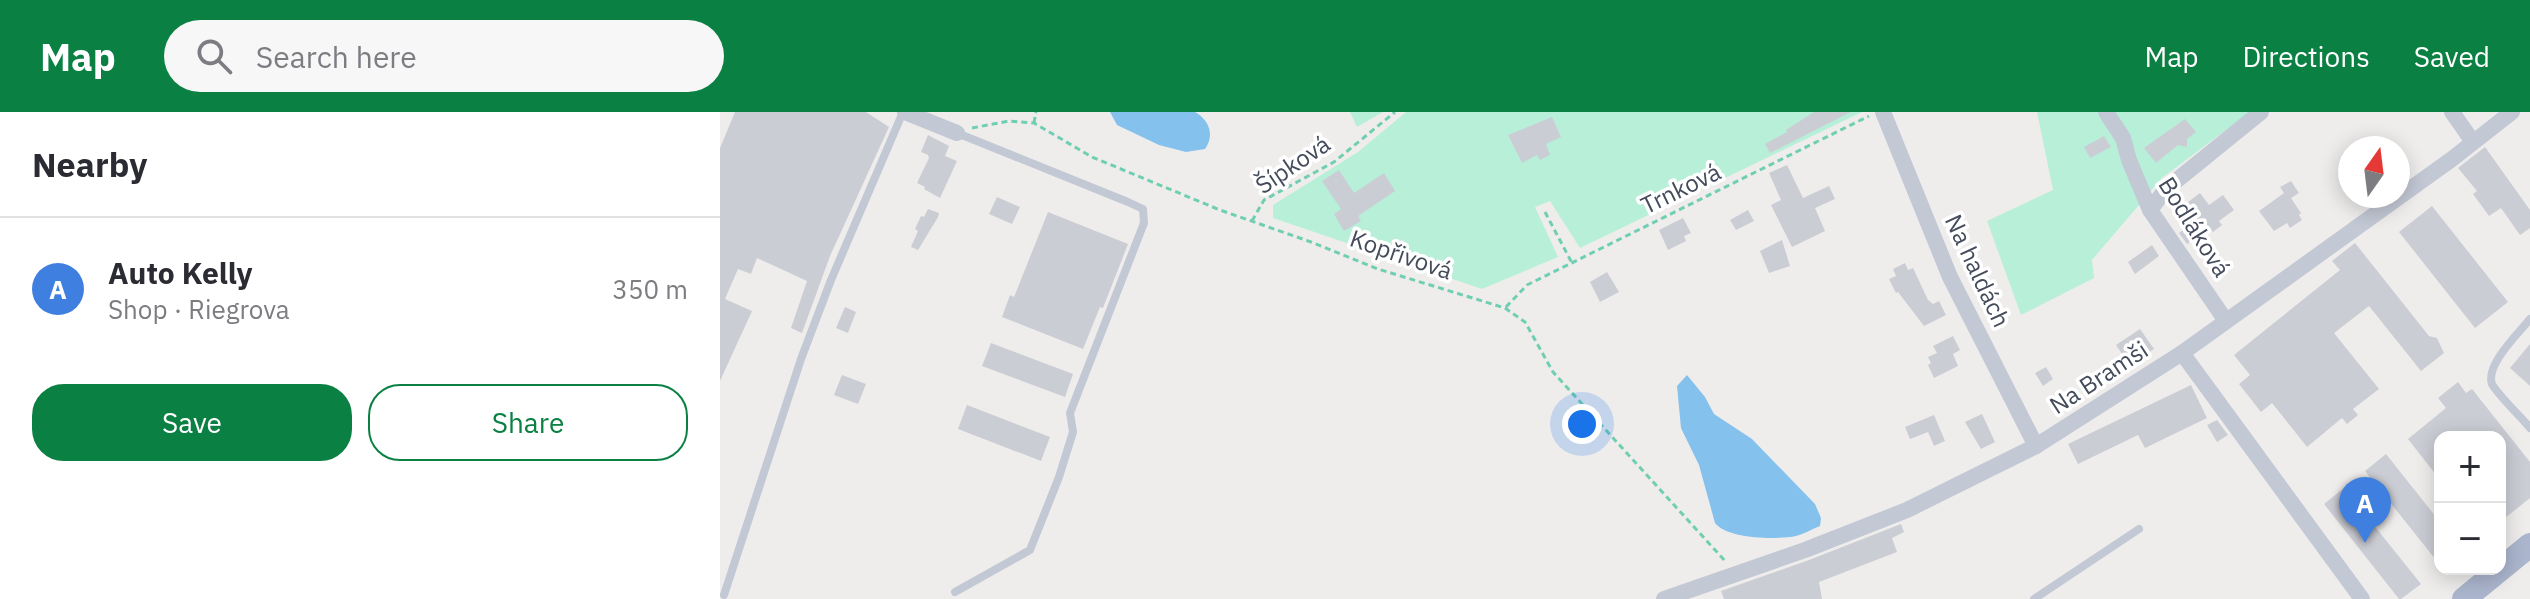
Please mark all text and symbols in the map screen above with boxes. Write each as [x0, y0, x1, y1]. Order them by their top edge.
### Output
search box [164, 20, 724, 92]
text: Map [40, 32, 116, 81]
icon: search [192, 34, 236, 78]
text: Search here [256, 37, 417, 76]
text: Map [2144, 38, 2198, 75]
text: Directions [2242, 38, 2370, 75]
text: Saved [2414, 38, 2490, 75]
street label: Šípková [1249, 127, 1336, 201]
north arrow [2338, 136, 2410, 208]
text: Nearby [32, 142, 147, 186]
street label: Trnková [1635, 155, 1726, 221]
street label: Bodláková [2152, 170, 2238, 283]
street label: Na haldách [1938, 209, 2018, 332]
street label: Kopřivová [1346, 222, 1457, 287]
text: Auto Kelly [108, 253, 253, 292]
text: A [49, 272, 67, 306]
text: 350 m [612, 272, 688, 306]
text: Shop · Riegrova [108, 292, 290, 326]
street label: Na Bramši [2043, 333, 2154, 421]
button: Save [32, 384, 352, 461]
button: Share [368, 384, 688, 461]
your location [1562, 404, 1602, 444]
map controls [2434, 431, 2506, 575]
button: + [2434, 431, 2506, 503]
pin: A [2339, 477, 2391, 543]
button: − [2434, 503, 2506, 575]

